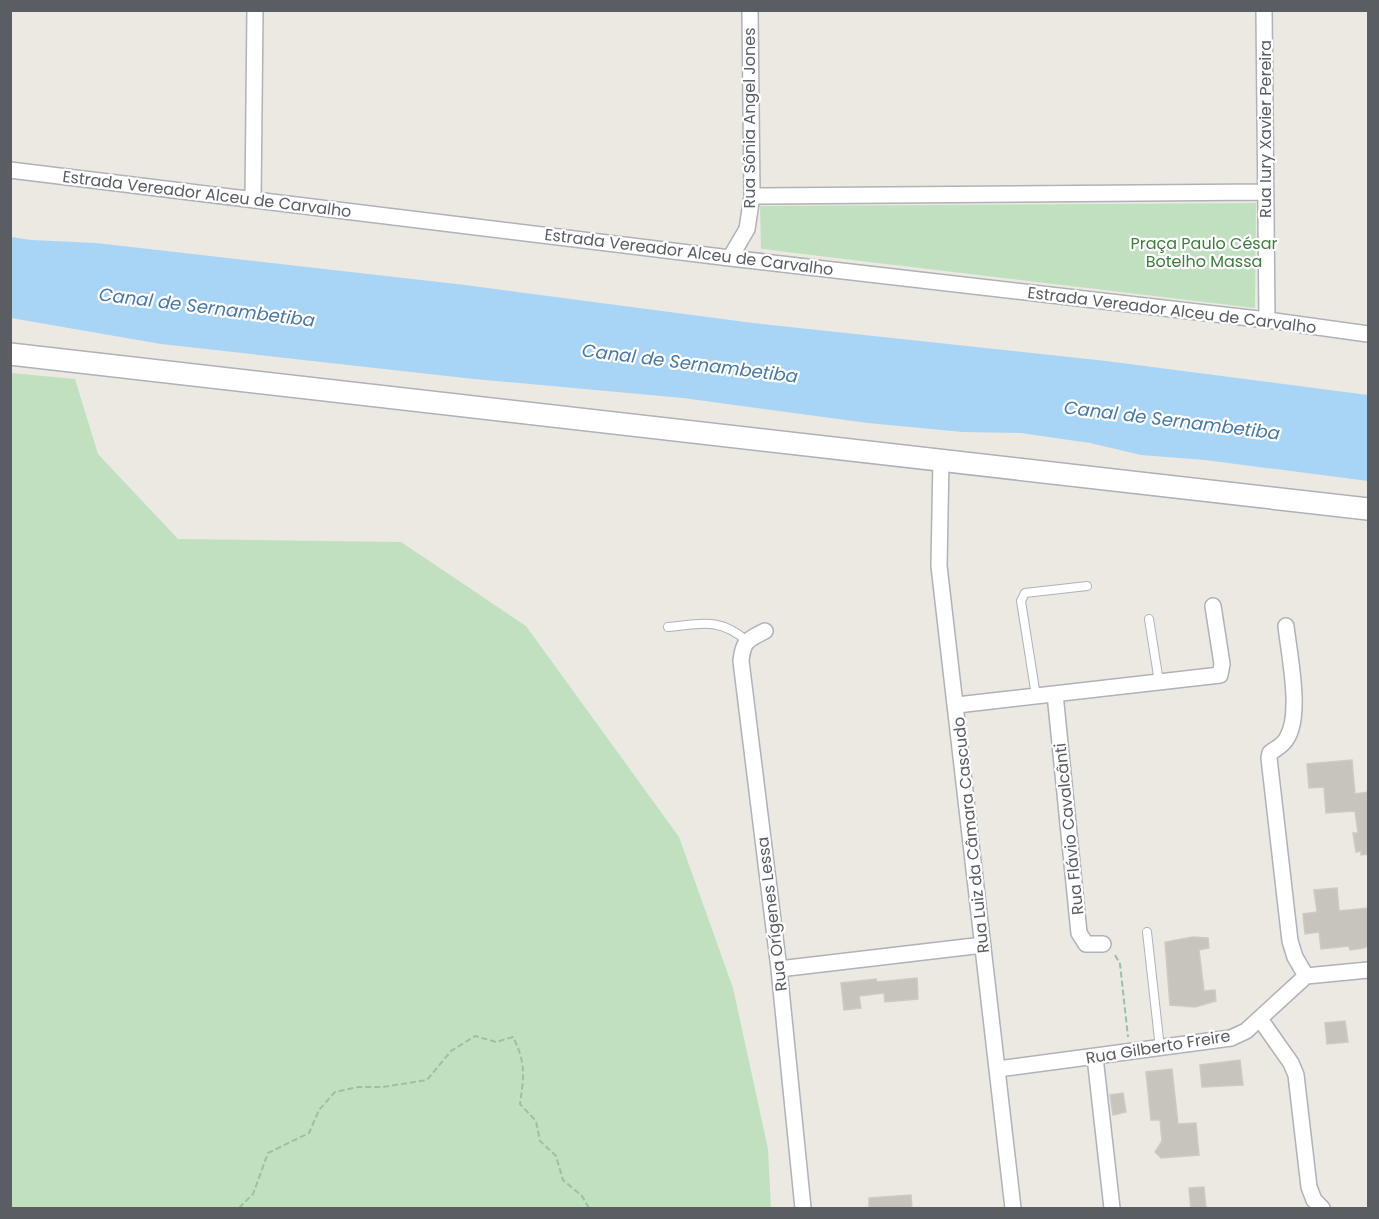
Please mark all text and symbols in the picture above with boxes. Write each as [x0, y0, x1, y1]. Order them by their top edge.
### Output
street label: Rua Sônia Angel Jones [738, 27, 761, 209]
street label: Rua Iury Xavier Pereira [1254, 40, 1277, 218]
street label: Estrada Vereador Alceu de Carvalho [61, 165, 353, 223]
street label: Estrada Vereador Alceu de Carvalho [543, 223, 835, 281]
park label: Praça Paulo César Botelho Massa [1130, 232, 1278, 273]
water label: Canal de Sernambetiba [98, 281, 316, 333]
street label: Estrada Vereador Alceu de Carvalho [1026, 281, 1318, 339]
water label: Canal de Sernambetiba [581, 337, 799, 389]
water label: Canal de Sernambetiba [1063, 394, 1281, 446]
street label: Rua Luiz da Câmara Cascudo [947, 716, 995, 954]
street label: Rua Flávio Cavalcânti [1049, 742, 1089, 916]
street label: Rua Orígenes Lessa [751, 835, 793, 993]
street label: Rua Gilberto Freire [1084, 1024, 1232, 1070]

